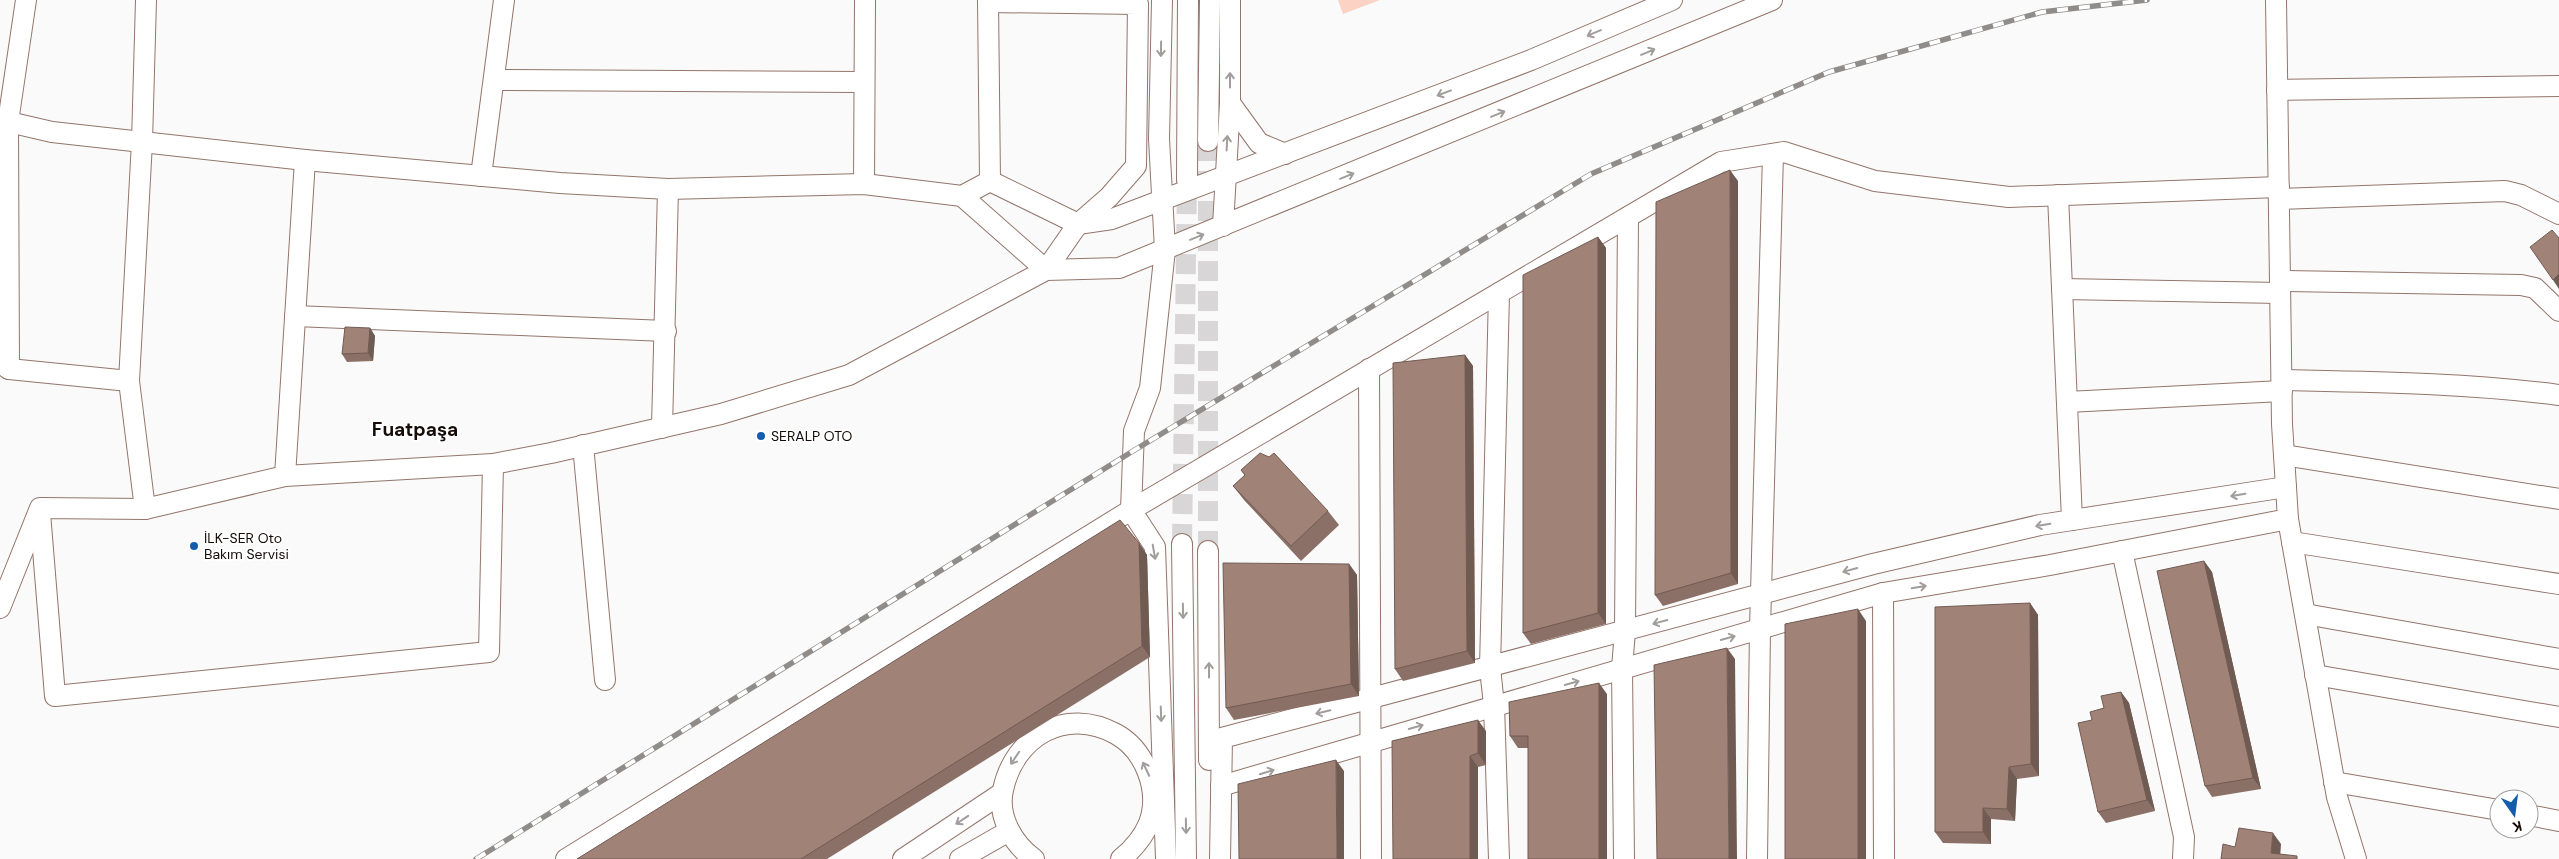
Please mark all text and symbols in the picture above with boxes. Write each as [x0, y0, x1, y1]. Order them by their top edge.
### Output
one-way arrow [1587, 28, 1602, 38]
one-way arrow [1156, 40, 1166, 56]
one-way arrow [1640, 47, 1655, 56]
one-way arrow [1225, 72, 1235, 88]
one-way arrow [1436, 89, 1452, 98]
one-way arrow [1490, 109, 1505, 118]
one-way arrow [1223, 135, 1232, 151]
one-way arrow [1339, 171, 1354, 180]
one-way arrow [1189, 231, 1204, 241]
district label: Fuatpaşa [372, 417, 458, 442]
place label: SERALP OTO [771, 427, 853, 445]
marker: SERALP OTO [755, 430, 767, 442]
one-way arrow [2230, 490, 2246, 500]
one-way arrow [2035, 520, 2051, 530]
place label: İLK-SER Oto Bakım Servisi [204, 529, 289, 563]
marker: İLK-SER Oto Bakım Servisi [188, 540, 200, 552]
one-way arrow [1150, 543, 1160, 559]
one-way arrow [1843, 566, 1859, 576]
one-way arrow [1911, 581, 1927, 591]
one-way arrow [1178, 602, 1188, 618]
one-way arrow [1652, 617, 1668, 627]
one-way arrow [1720, 632, 1736, 642]
one-way arrow [1204, 663, 1214, 679]
one-way arrow [1564, 677, 1580, 687]
one-way arrow [1156, 706, 1166, 722]
one-way arrow [1316, 708, 1332, 717]
one-way arrow [1408, 722, 1424, 732]
one-way arrow [1010, 751, 1020, 765]
one-way arrow [1140, 762, 1150, 777]
one-way arrow [1259, 766, 1275, 776]
north arrow [2489, 789, 2539, 839]
one-way arrow [955, 815, 969, 825]
one-way arrow [1181, 817, 1191, 833]
text: K [2511, 817, 2524, 836]

